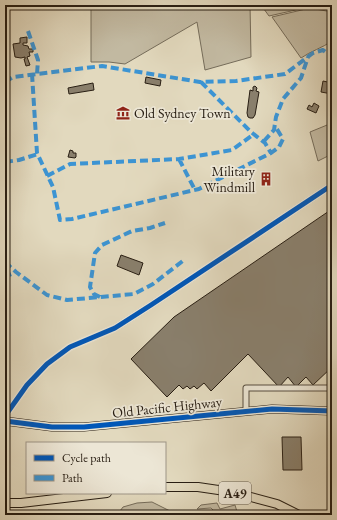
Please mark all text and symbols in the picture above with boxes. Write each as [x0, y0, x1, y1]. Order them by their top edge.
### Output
place label: Old Sydney Town [134, 104, 231, 122]
museum icon: Old Sydney Town [115, 105, 131, 121]
place label: Military Windmill [204, 162, 256, 196]
building icon: Military Windmill [258, 171, 274, 187]
street label: Old Pacific Highway [111, 392, 224, 422]
legend [26, 442, 166, 494]
text: Cycle path [62, 450, 111, 466]
text: Path [62, 470, 83, 486]
road number: A49 [219, 482, 251, 504]

